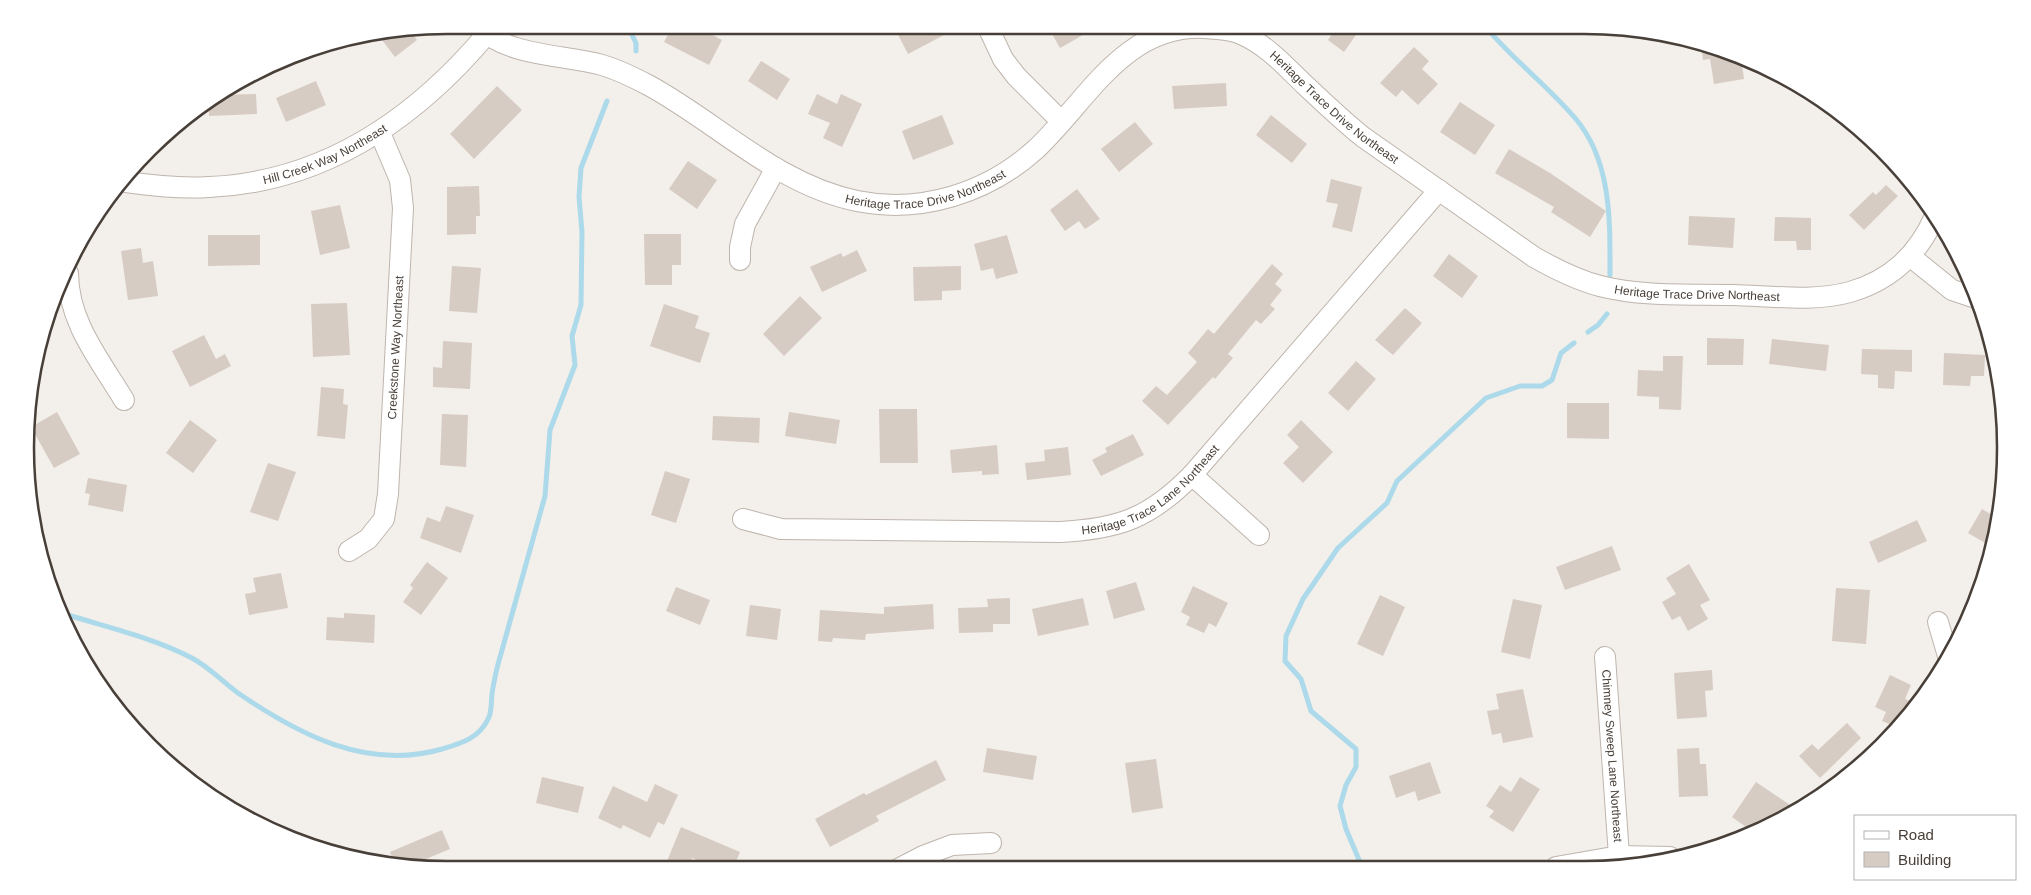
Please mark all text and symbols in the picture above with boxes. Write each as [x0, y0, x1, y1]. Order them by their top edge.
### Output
street label: Heritage Trace Drive Northeast [1267, 48, 1402, 167]
street label: Hill Creek Way Northeast [261, 121, 390, 187]
street label: Heritage Trace Drive Northeast [844, 167, 1009, 212]
street label: Creekstone Way Northeast [385, 275, 406, 420]
street label: Heritage Trace Drive Northeast [1613, 282, 1781, 304]
street label: Heritage Trace Lane Northeast [1081, 442, 1222, 537]
street label: Chimney Sweep Lane Northeast [1599, 669, 1625, 843]
legend [1854, 815, 2016, 880]
text: Road [1898, 826, 1934, 843]
text: Building [1898, 851, 1951, 868]

